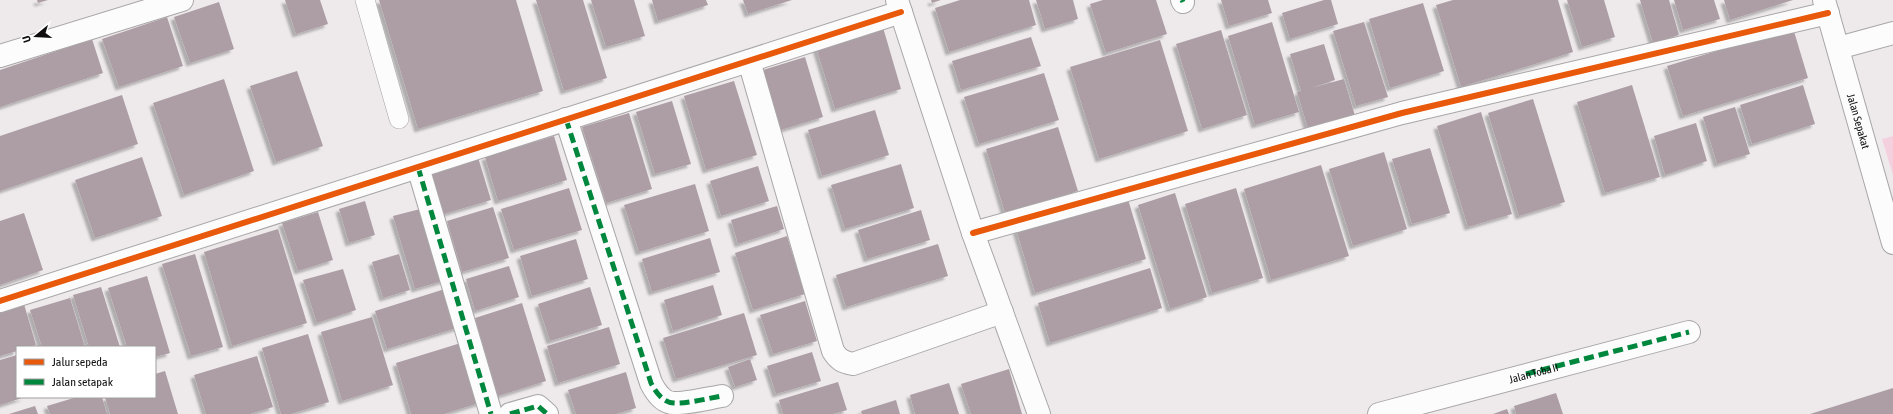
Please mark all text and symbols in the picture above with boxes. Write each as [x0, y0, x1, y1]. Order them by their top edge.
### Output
north arrow [16, 16, 56, 56]
text: U [20, 34, 33, 44]
street label: Jalan Sepakat [1845, 92, 1872, 150]
legend [16, 346, 156, 398]
text: Jalur sepeda [52, 355, 108, 369]
street label: Jalan Toba II [1508, 361, 1560, 385]
text: Jalan setapak [52, 375, 114, 389]

